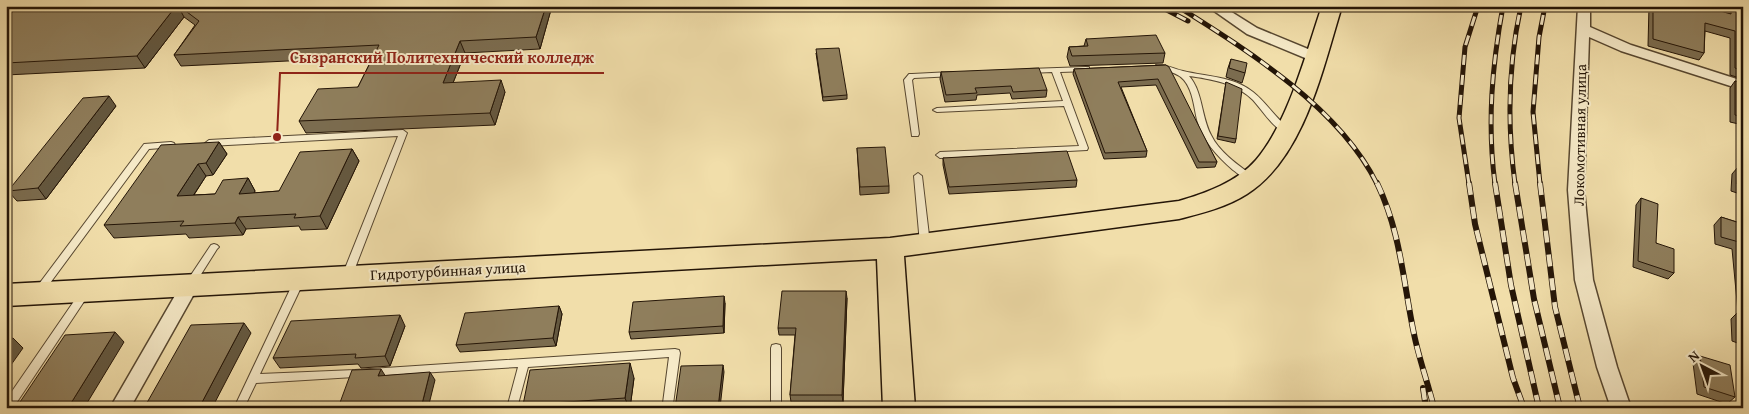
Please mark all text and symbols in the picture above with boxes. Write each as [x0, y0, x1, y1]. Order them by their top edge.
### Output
callout: Сызранский Политехнический колледж [280, 42, 604, 73]
text: Сызранский Политехнический колледж [290, 45, 594, 69]
street label: Локомотивная улица [1568, 63, 1591, 206]
street label: Гидротурбинная улица [370, 256, 527, 285]
north arrow [1676, 342, 1726, 392]
text: N [1683, 345, 1704, 367]

